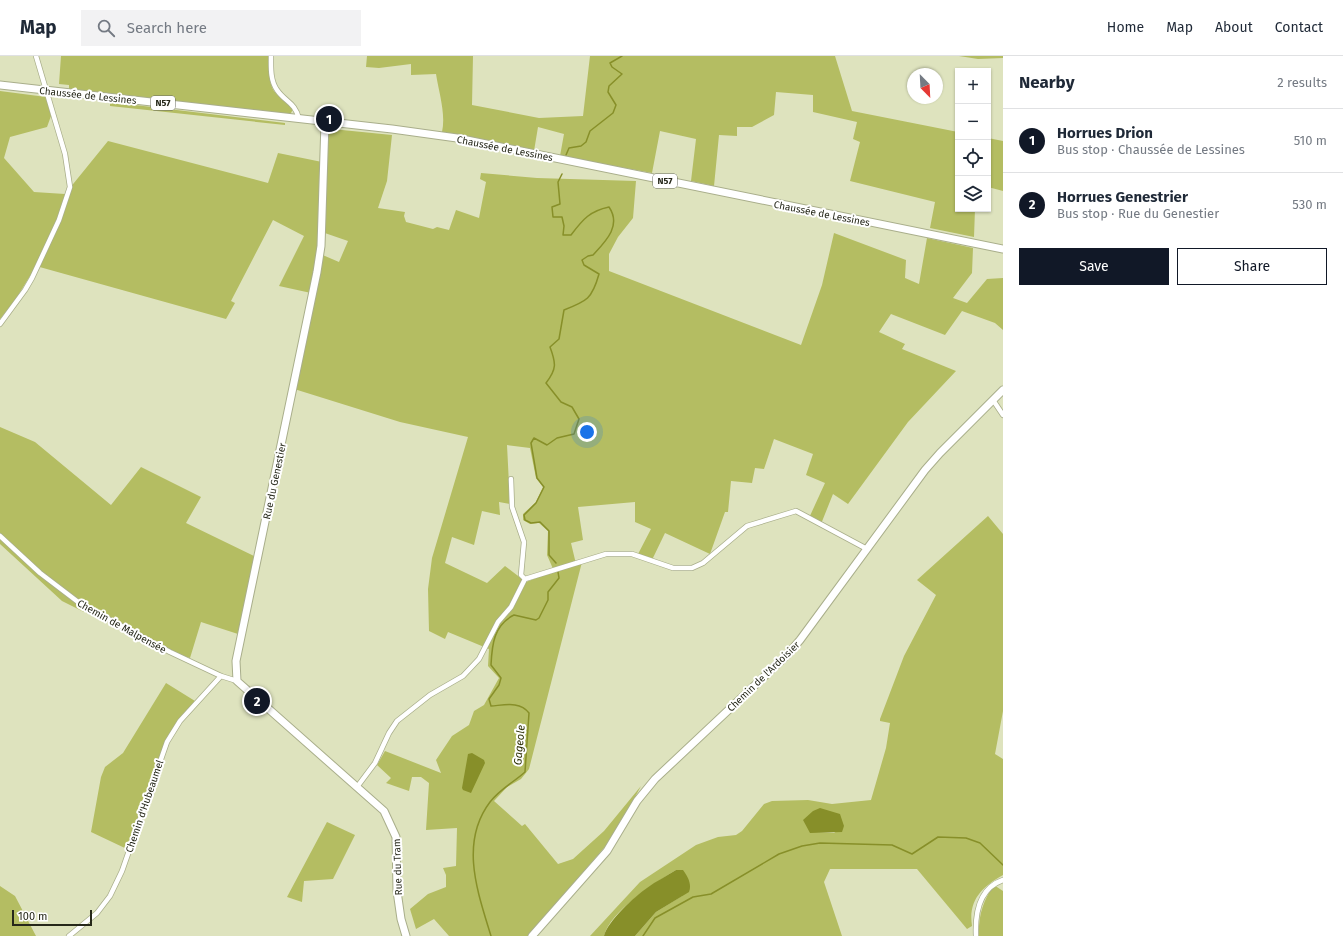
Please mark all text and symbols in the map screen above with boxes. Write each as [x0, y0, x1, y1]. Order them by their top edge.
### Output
search box [81, 10, 361, 46]
text: Map [20, 16, 57, 39]
icon: search [95, 17, 117, 39]
text: Search here [127, 19, 207, 37]
text: Home [1107, 19, 1144, 36]
text: Map [1166, 19, 1193, 36]
text: About [1215, 19, 1253, 36]
text: Contact [1275, 19, 1323, 36]
north arrow [907, 68, 943, 104]
map controls [955, 68, 991, 212]
button: + [955, 68, 991, 104]
text: Nearby [1019, 72, 1074, 93]
text: 2 results [1277, 75, 1327, 90]
street label: Chaussée de Lessines [39, 85, 137, 107]
road number: N57 [151, 96, 175, 110]
pin: 1 [316, 104, 342, 134]
button: − [955, 104, 991, 140]
text: Horrues Drion [1057, 124, 1153, 142]
text: 1 [1029, 133, 1035, 148]
text: 510 m [1294, 133, 1327, 148]
street label: Chaussée de Lessines [456, 134, 554, 164]
button: locate [955, 140, 991, 176]
text: Bus stop · Chaussée de Lessines [1057, 142, 1245, 157]
road number: N57 [653, 174, 677, 188]
button: layers [955, 176, 991, 212]
text: Horrues Genestrier [1057, 188, 1188, 206]
text: 2 [1029, 197, 1035, 212]
text: 530 m [1292, 197, 1327, 212]
street label: Chaussée de Lessines [773, 199, 871, 229]
text: Bus stop · Rue du Genestier [1057, 206, 1219, 221]
button: Save [1019, 248, 1169, 285]
button: Share [1177, 248, 1327, 285]
your location [577, 422, 597, 442]
street label: Rue du Genestier [261, 442, 289, 521]
street label: Chemin de Malpensée [75, 597, 168, 656]
street label: Chemin de l'Ardoisier [725, 639, 803, 714]
pin: 2 [244, 686, 270, 716]
water label: Gageole [511, 724, 528, 766]
street label: Chemin d'Hubeaumel [123, 758, 166, 854]
street label: Rue du Tram [391, 838, 405, 896]
scale bar [12, 908, 92, 927]
text: 100 m [18, 910, 47, 923]

